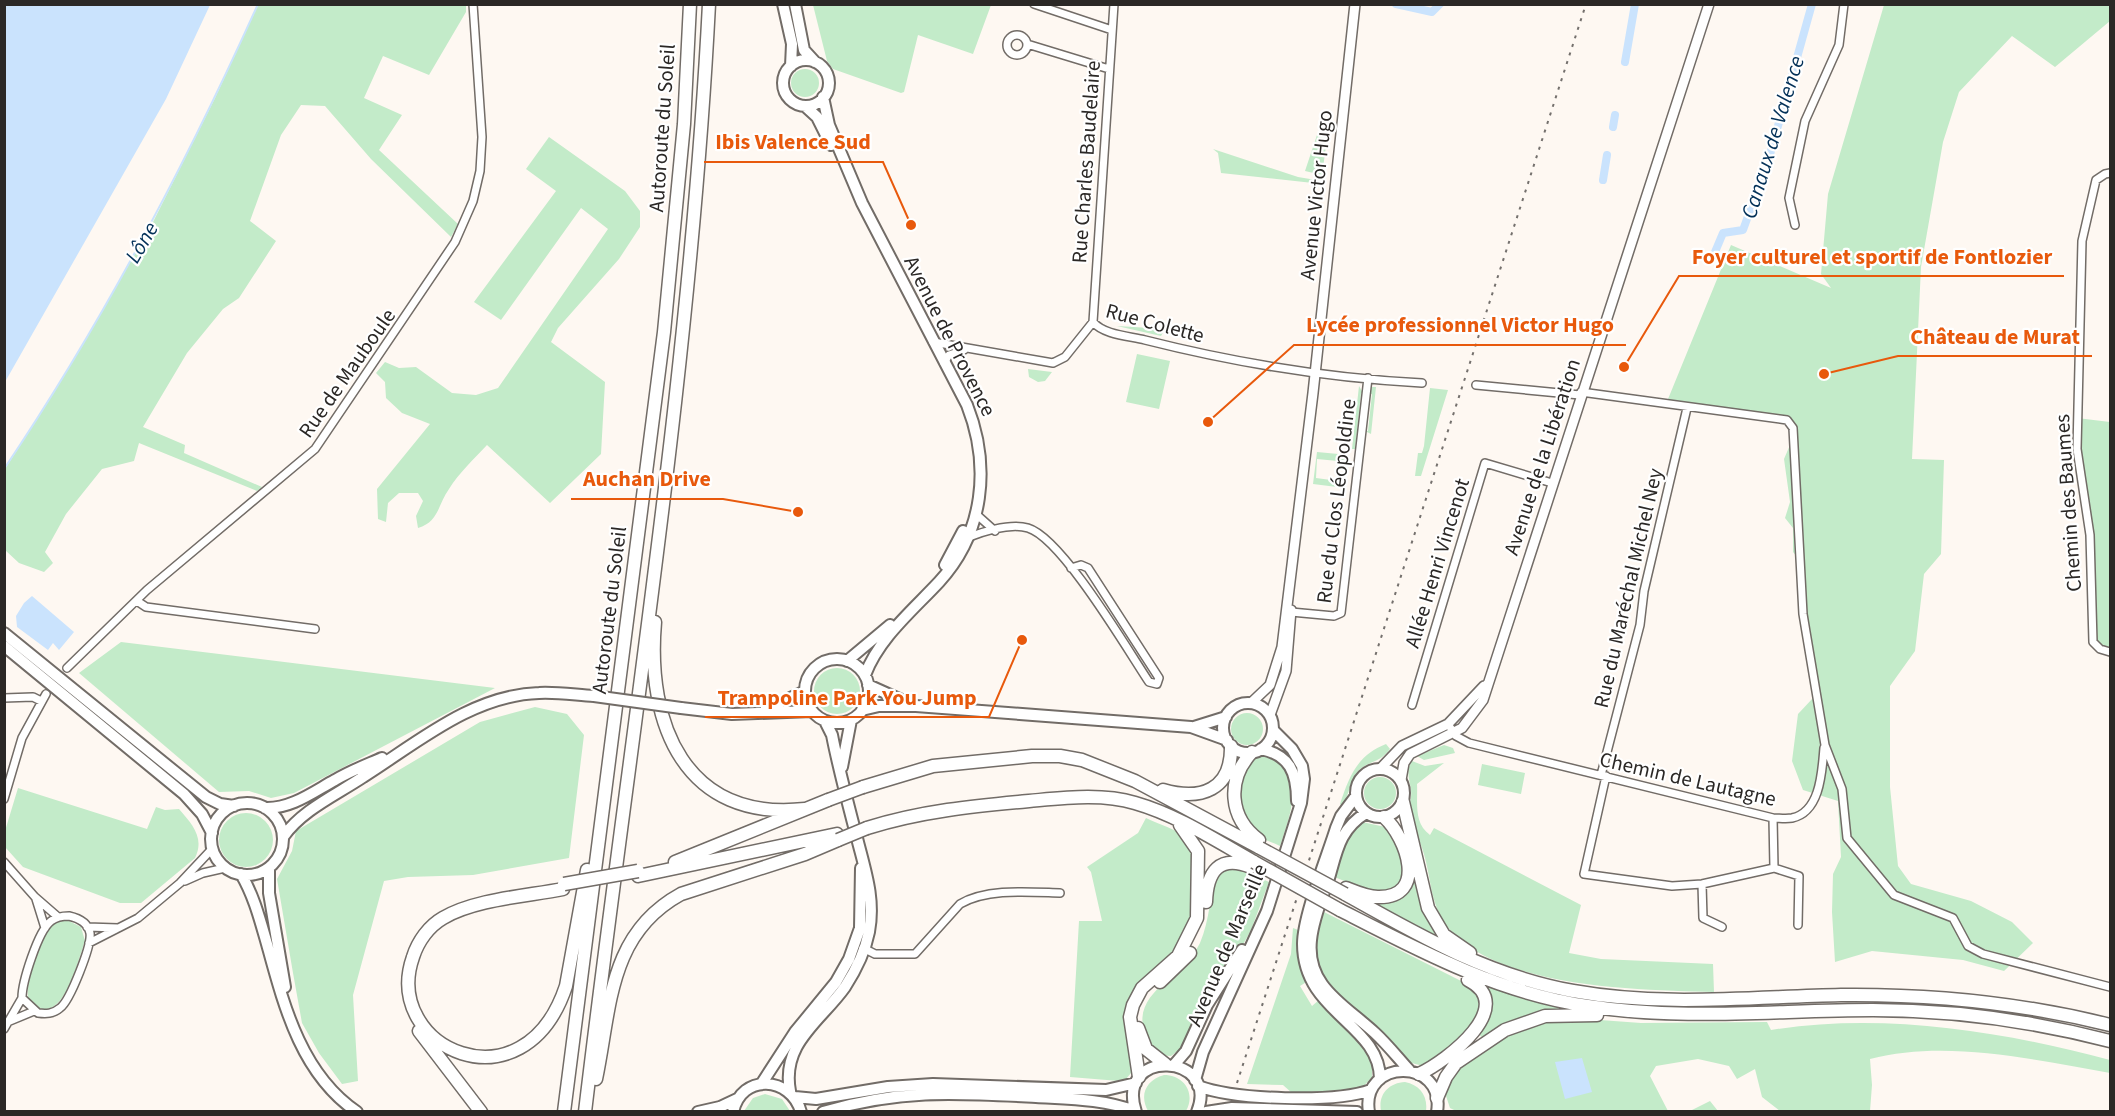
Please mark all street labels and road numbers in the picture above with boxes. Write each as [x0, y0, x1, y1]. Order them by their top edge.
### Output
street label: Autoroute du Soleil [641, 43, 683, 213]
street label: Rue Charles Baudelaire [1064, 60, 1108, 264]
street label: Avenue Victor Hugo [1292, 109, 1340, 281]
street label: Avenue de Provence [897, 250, 1003, 422]
street label: Rue Colette [1102, 295, 1208, 351]
street label: Rue de Mauboule [291, 302, 403, 444]
street label: Avenue de la Libération [1496, 355, 1588, 559]
street label: Rue du Clos Léopoldine [1309, 397, 1363, 605]
street label: Chemin des Baumes [2047, 413, 2089, 593]
street label: Rue du Maréchal Michel Ney [1586, 465, 1670, 711]
street label: Allée Henri Vincenot [1397, 474, 1477, 652]
street label: Autoroute du Soleil [584, 525, 634, 695]
street label: Chemin de Lautagne [1597, 744, 1779, 814]
street label: Avenue de Marseille [1179, 859, 1275, 1031]

